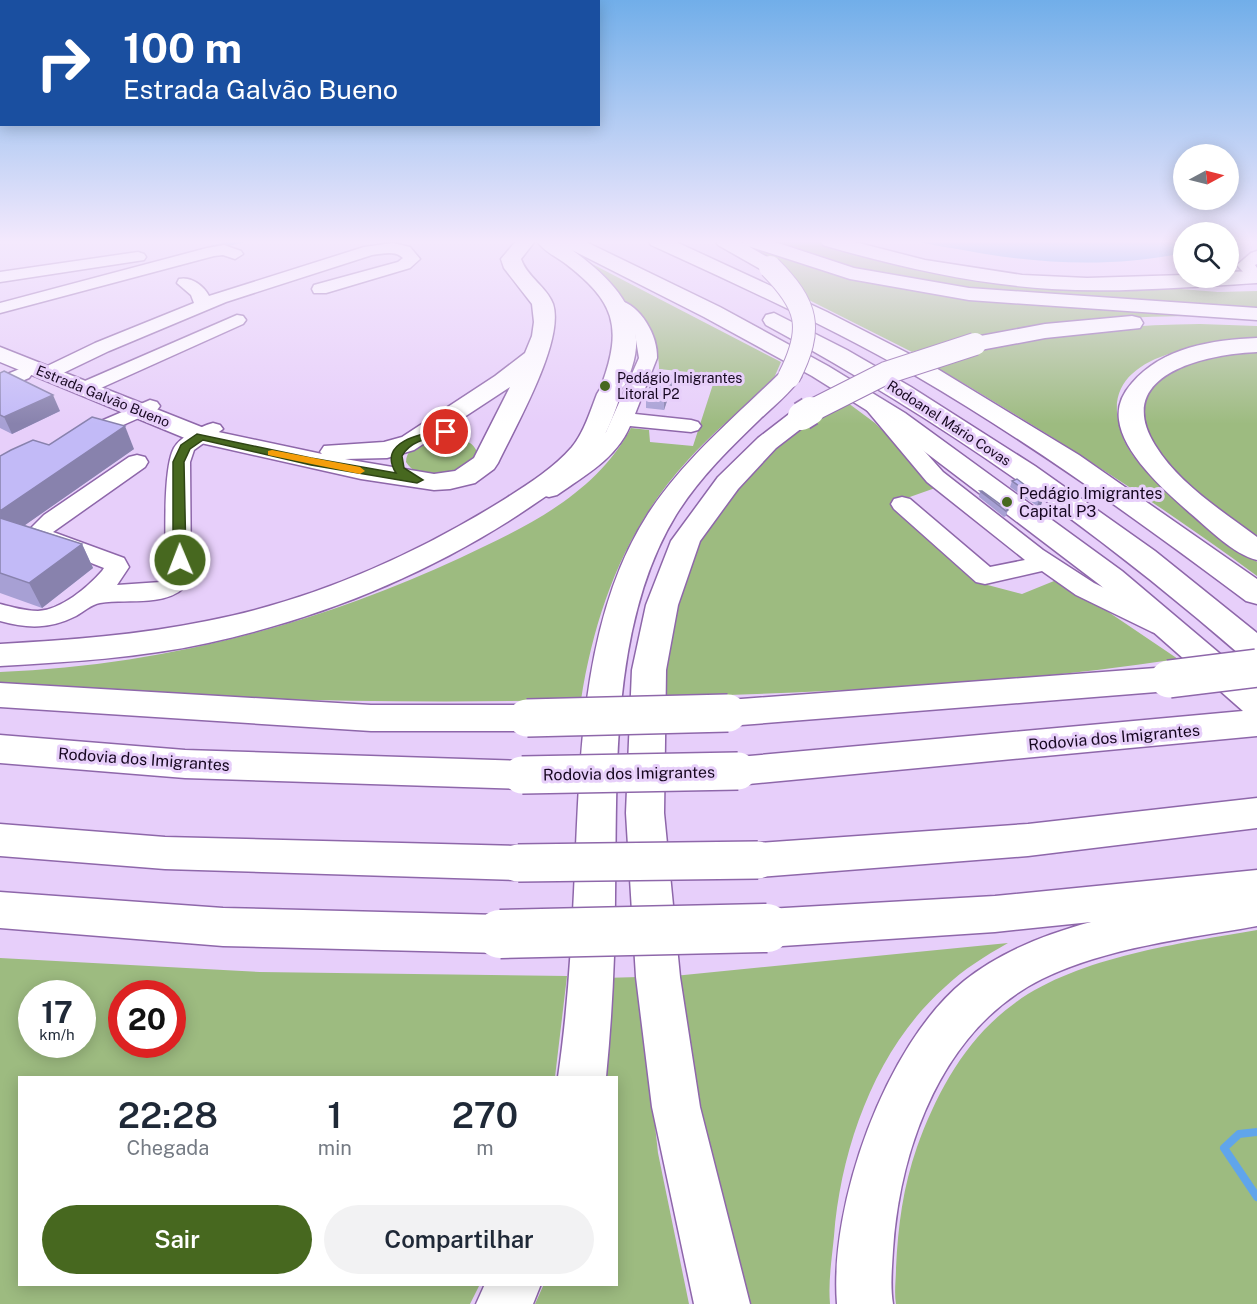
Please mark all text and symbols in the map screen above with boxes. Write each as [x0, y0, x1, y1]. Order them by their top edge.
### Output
text: 100 m [123, 23, 242, 72]
icon: right [24, 24, 102, 102]
text: Estrada Galvão Bueno [123, 73, 398, 105]
north arrow [1173, 144, 1239, 210]
map controls [1173, 144, 1239, 288]
button: search [1173, 222, 1239, 288]
street label: Estrada Galvão Bueno [34, 362, 172, 430]
place label: Pedágio Imigrantes Litoral P2 [617, 370, 742, 402]
street label: Rodoanel Mário Covas [884, 377, 1014, 469]
marker: Pedágio Imigrantes Litoral P2 [598, 379, 612, 393]
pin [420, 406, 471, 457]
icon: arrive [429, 415, 462, 448]
place label: Pedágio Imigrantes Capital P3 [1019, 484, 1162, 521]
marker: Pedágio Imigrantes Capital P3 [1000, 495, 1014, 509]
position arrow [148, 528, 212, 592]
street label: Rodovia dos Imigrantes [1027, 721, 1201, 754]
street label: Rodovia dos Imigrantes [57, 744, 230, 775]
street label: Rodovia dos Imigrantes [543, 762, 715, 785]
speed limit sign: 20 [108, 980, 186, 1058]
text: 17 [41, 994, 73, 1030]
text: km/h [39, 1026, 75, 1043]
text: 22:28 [118, 1094, 218, 1136]
text: 1 [327, 1094, 342, 1136]
text: 270 [452, 1094, 518, 1136]
text: Chegada [127, 1136, 209, 1160]
text: min [318, 1136, 352, 1160]
text: m [476, 1136, 494, 1160]
button: Sair [42, 1205, 312, 1274]
button: Compartilhar [324, 1205, 594, 1274]

